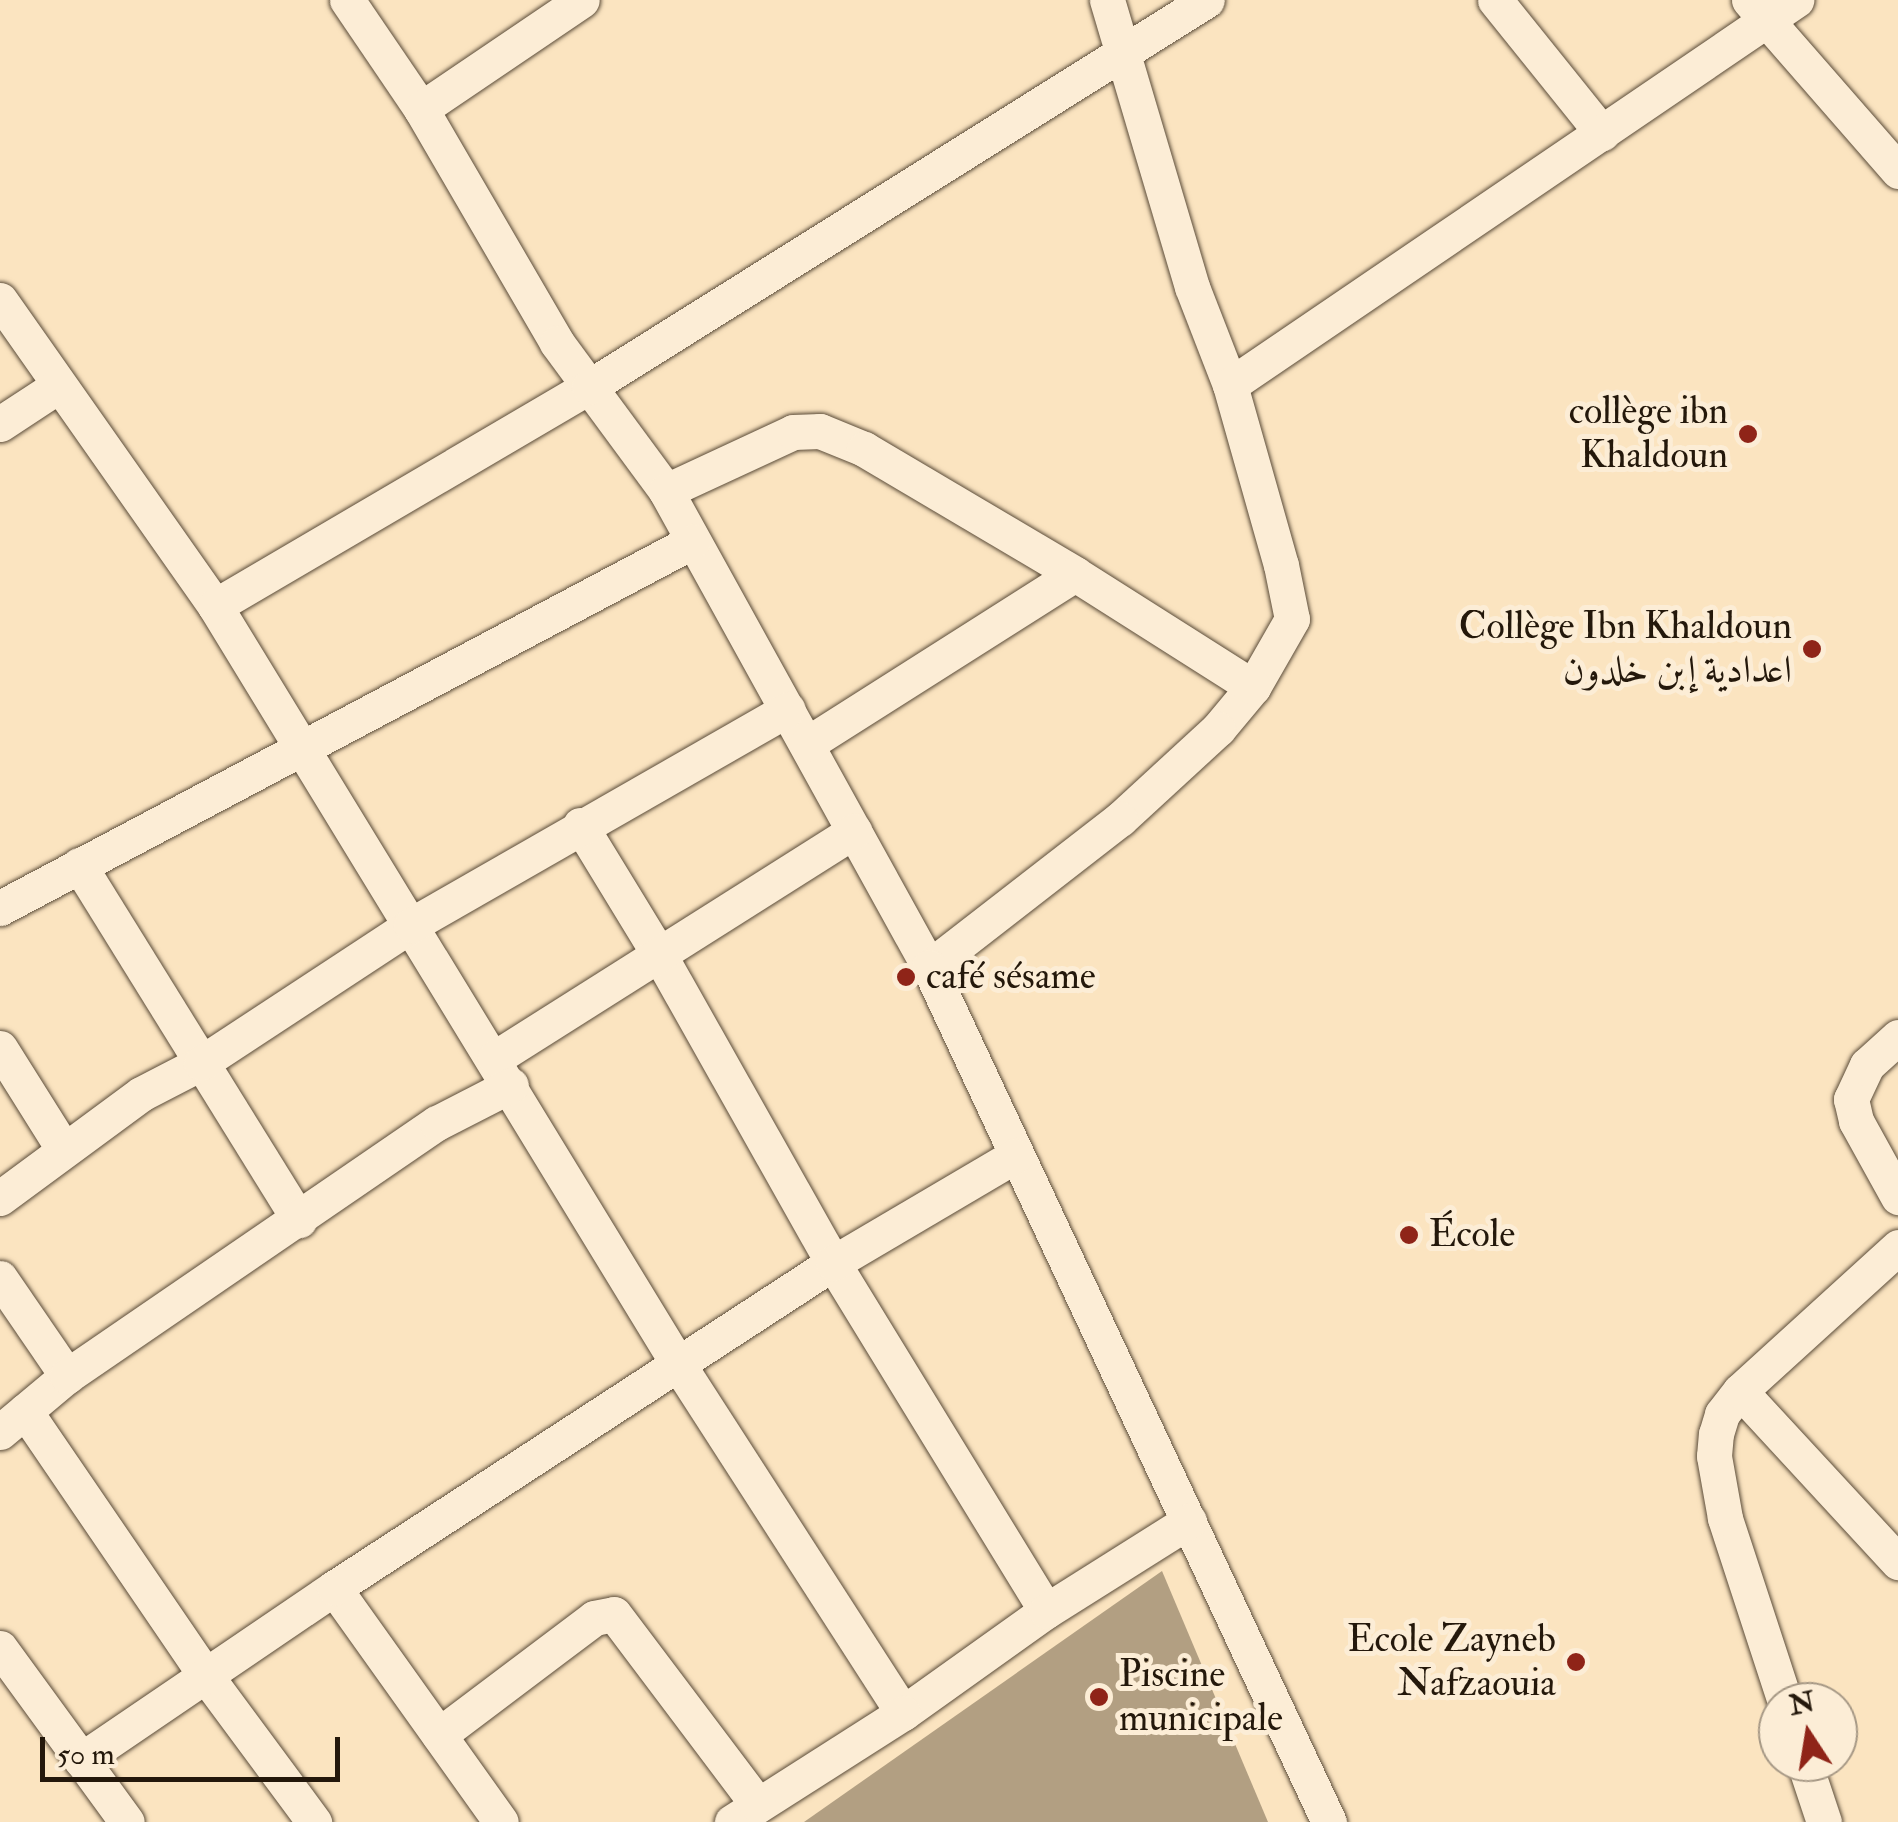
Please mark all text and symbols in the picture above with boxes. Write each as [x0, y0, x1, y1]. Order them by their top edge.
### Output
place label: collège ibn Khaldoun [1569, 389, 1728, 478]
marker: collège ibn Khaldoun [1737, 423, 1759, 445]
place label: Collège Ibn Khaldoun اعدادية إبن خلدون [1459, 604, 1792, 694]
marker: Collège Ibn Khaldoun اعدادية إبن خلدون [1801, 638, 1823, 660]
place label: café sésame [926, 954, 1096, 1000]
marker: café sésame [895, 966, 917, 988]
place label: École [1429, 1212, 1515, 1258]
marker: École [1398, 1224, 1420, 1246]
place label: Ecole Zayneb Nafzaouia [1347, 1617, 1556, 1706]
marker: Ecole Zayneb Nafzaouia [1565, 1651, 1587, 1673]
place label: Piscine municipale [1119, 1652, 1283, 1742]
north arrow [1758, 1682, 1858, 1782]
text: N [1786, 1684, 1818, 1724]
marker: Piscine municipale [1088, 1686, 1110, 1708]
scale bar [45, 1717, 345, 1779]
text: 50 m [57, 1736, 115, 1773]

